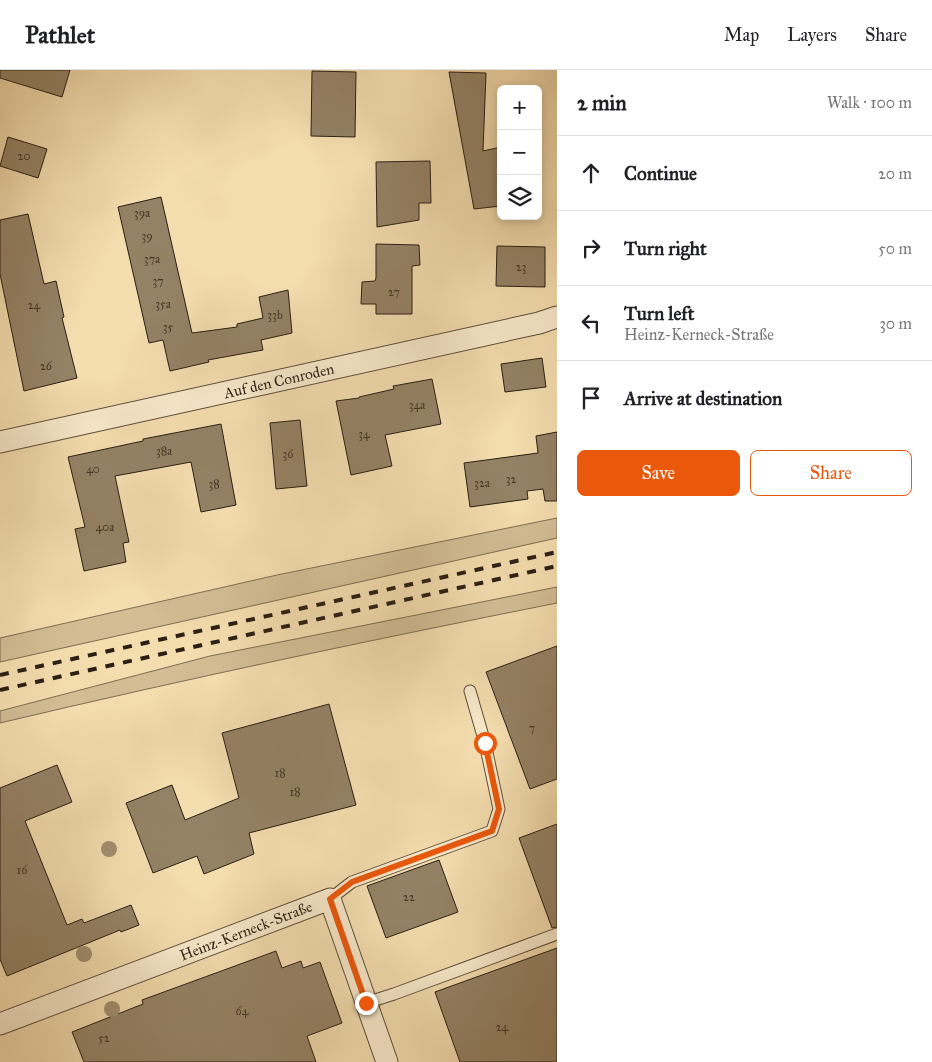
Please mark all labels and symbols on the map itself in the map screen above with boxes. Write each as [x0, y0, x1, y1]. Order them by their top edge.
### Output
house number: 20 [18, 149, 30, 163]
house number: 39a [134, 206, 151, 220]
house number: 39 [141, 229, 153, 243]
house number: 37a [144, 252, 161, 266]
house number: 23 [516, 260, 527, 274]
house number: 37 [152, 274, 164, 288]
house number: 27 [388, 285, 400, 299]
house number: 35a [155, 297, 172, 311]
house number: 24 [28, 298, 41, 312]
house number: 33b [267, 308, 283, 322]
house number: 35 [163, 320, 174, 334]
house number: 26 [40, 359, 53, 373]
street label: Auf den Conroden [221, 360, 336, 403]
house number: 34a [409, 398, 426, 412]
house number: 34 [358, 427, 370, 441]
house number: 38a [156, 444, 173, 458]
house number: 36 [283, 447, 294, 461]
house number: 40 [86, 462, 100, 476]
house number: 32 [506, 472, 516, 486]
house number: 32a [474, 476, 491, 490]
house number: 38 [208, 477, 220, 491]
house number: 40a [96, 520, 115, 534]
house number: 7 [529, 721, 535, 735]
route start [474, 732, 497, 755]
house number: 18 [274, 766, 286, 780]
house number: 18 [289, 785, 301, 799]
house number: 16 [17, 863, 28, 877]
house number: 22 [403, 890, 415, 904]
street label: Heinz-Kerneck-Straße [177, 897, 315, 965]
route end [355, 992, 378, 1015]
house number: 64 [236, 1004, 249, 1018]
house number: 24 [496, 1020, 509, 1034]
house number: 52 [98, 1031, 110, 1045]

